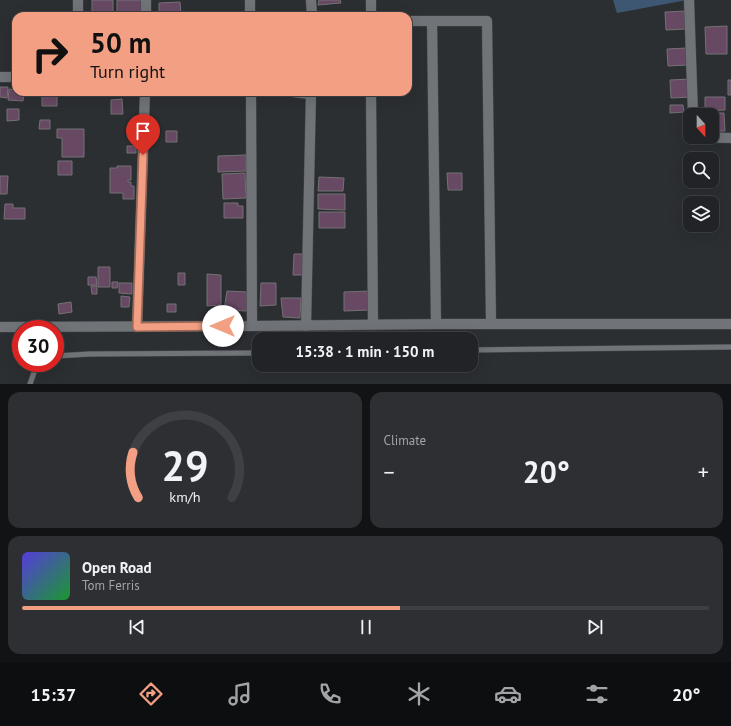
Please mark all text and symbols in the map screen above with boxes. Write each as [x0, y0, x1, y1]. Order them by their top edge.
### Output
text: 50 m [90, 24, 151, 61]
icon: right [24, 28, 76, 80]
text: Turn right [90, 60, 165, 83]
north arrow [683, 108, 719, 144]
map controls [683, 108, 719, 232]
pin [126, 114, 160, 155]
icon: arrive [132, 120, 154, 142]
button: search [683, 152, 719, 188]
button: layers [683, 196, 719, 232]
position arrow [202, 305, 244, 347]
speed limit sign: 30 [12, 320, 64, 372]
text: 15:38 · 1 min · 150 m [296, 342, 434, 361]
text: Climate [384, 432, 426, 449]
text: 29 [161, 439, 208, 492]
text: 20° [523, 452, 570, 491]
text: − [384, 458, 395, 486]
text: + [698, 458, 709, 486]
text: km/h [169, 487, 200, 506]
text: Open Road [82, 558, 152, 577]
text: Tom Ferris [82, 577, 140, 594]
icon: previous [126, 616, 148, 638]
icon: pause [355, 616, 377, 638]
icon: next [584, 616, 606, 638]
icon: directions [137, 680, 165, 708]
icon: music [226, 680, 254, 708]
icon: phone [316, 680, 344, 708]
icon: climate [405, 680, 433, 708]
icon: car [494, 680, 522, 708]
icon: filters [583, 680, 611, 708]
text: 15:37 [31, 683, 76, 706]
text: 20° [672, 683, 700, 706]

